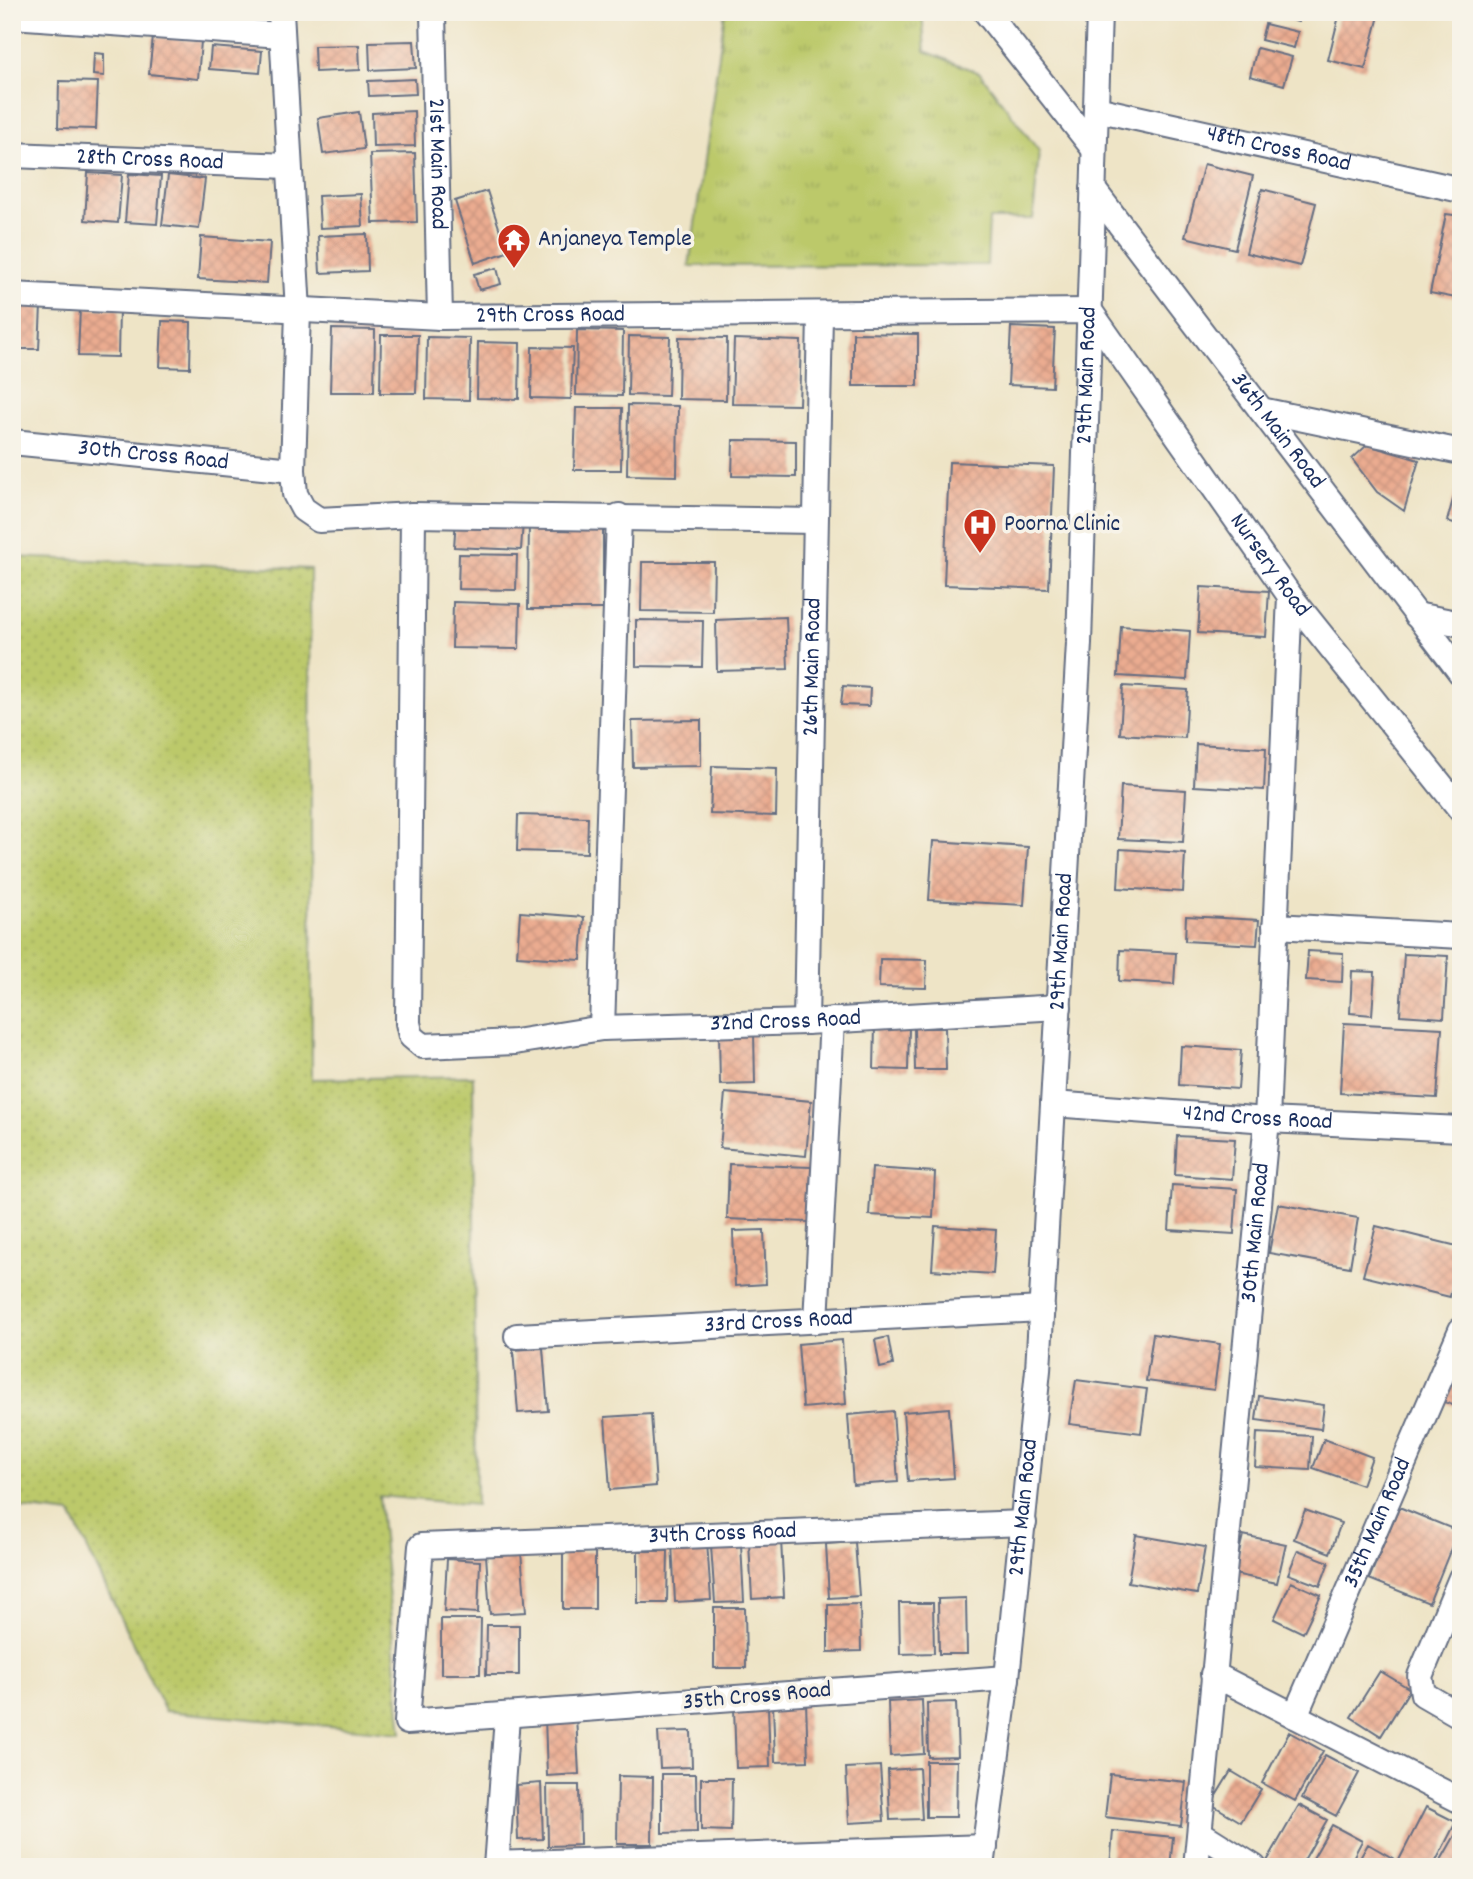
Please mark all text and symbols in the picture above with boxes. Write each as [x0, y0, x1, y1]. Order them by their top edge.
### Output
street label: 21st Main Road [418, 98, 455, 230]
street label: 48th Cross Road [1203, 117, 1354, 182]
street label: 28th Cross Road [75, 141, 224, 180]
temple icon: Anjaneya Temple [495, 221, 533, 270]
place label: Anjaneya Temple [538, 223, 692, 257]
street label: 29th Cross Road [476, 298, 625, 334]
street label: 29th Main Road [1068, 306, 1107, 445]
street label: 36th Main Road [1221, 365, 1333, 497]
street label: 30th Cross Road [76, 432, 230, 480]
hospital icon: Poorna Clinic [961, 506, 999, 555]
street label: Nursery Road [1220, 507, 1318, 625]
place label: Poorna Clinic [1004, 508, 1120, 542]
street label: 26th Main Road [795, 597, 831, 737]
street label: 29th Main Road [1041, 872, 1083, 1012]
street label: 32nd Cross Road [710, 1002, 862, 1042]
street label: 42nd Cross Road [1181, 1097, 1333, 1140]
street label: 30th Main Road [1233, 1161, 1280, 1304]
street label: 33rd Cross Road [703, 1302, 854, 1343]
street label: 29th Main Road [1000, 1437, 1048, 1578]
street label: 35th Main Road [1335, 1453, 1421, 1593]
street label: 34th Cross Road [648, 1515, 797, 1554]
street label: 35th Cross Road [681, 1674, 833, 1720]

